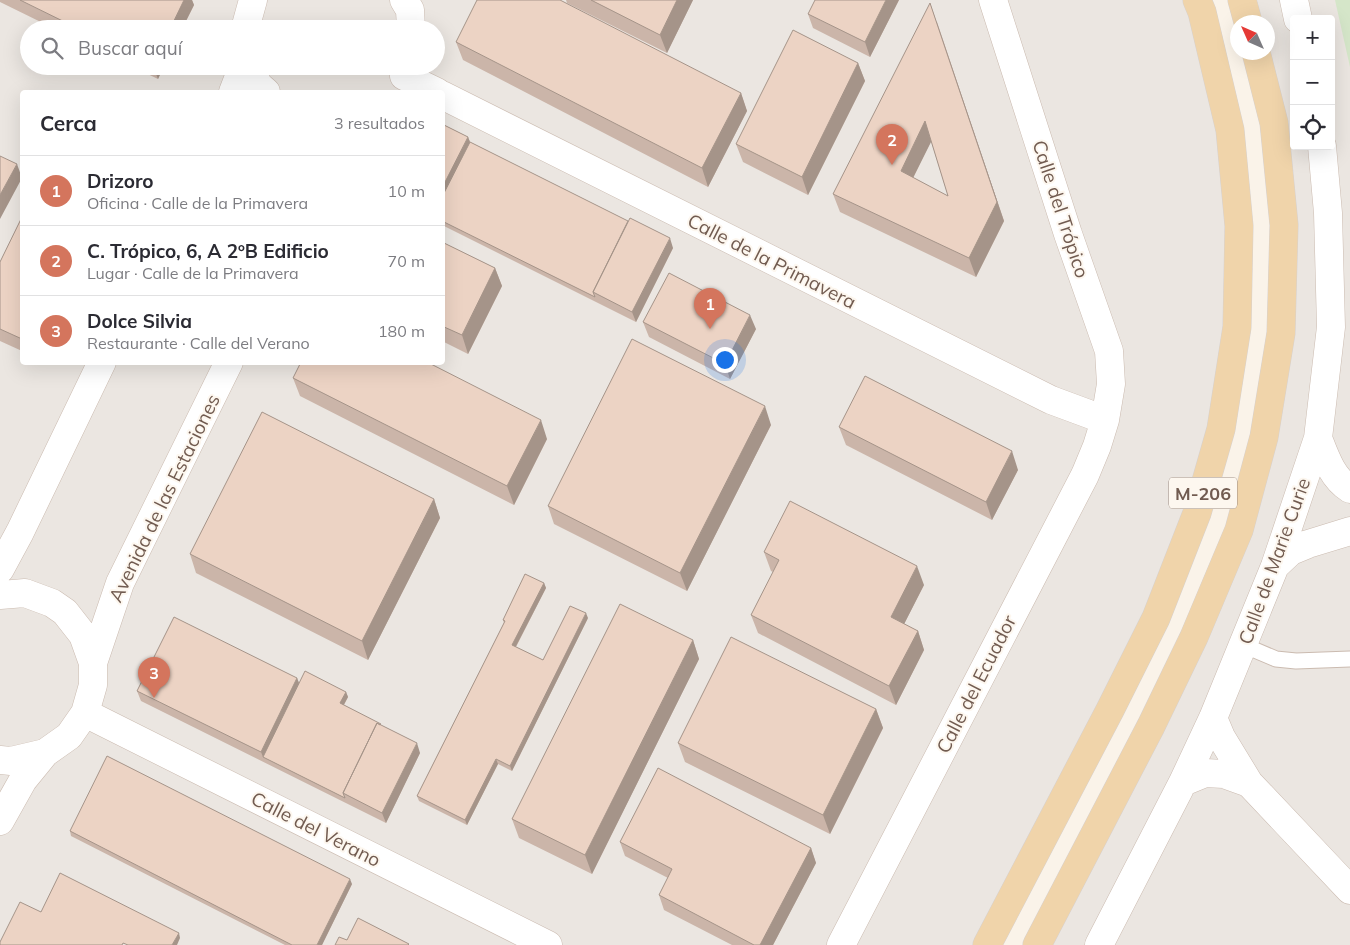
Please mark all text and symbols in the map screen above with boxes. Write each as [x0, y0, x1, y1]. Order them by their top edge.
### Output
north arrow [1230, 15, 1275, 60]
map controls [1290, 15, 1335, 150]
button: + [1290, 15, 1335, 60]
search box [20, 20, 445, 75]
icon: search [38, 34, 66, 62]
text: Buscar aquí [78, 36, 182, 60]
button: − [1290, 60, 1335, 105]
button: locate [1290, 105, 1335, 150]
text: Cerca [40, 110, 97, 136]
text: 3 resultados [334, 113, 425, 133]
pin: 2 [876, 124, 908, 165]
street label: Calle del Trópico [1027, 137, 1095, 281]
text: Drizoro [87, 169, 154, 193]
text: 1 [51, 181, 61, 201]
text: 10 m [388, 181, 425, 201]
text: Oficina · Calle de la Primavera [87, 193, 308, 213]
street label: Calle de la Primavera [684, 208, 860, 314]
text: C. Trópico, 6, A 2ºB Edificio [87, 239, 329, 263]
text: 2 [51, 251, 61, 271]
text: 70 m [388, 251, 425, 271]
text: Lugar · Calle de la Primavera [87, 263, 299, 283]
pin: 1 [694, 288, 726, 329]
text: Dolce Silvia [87, 309, 192, 333]
text: 3 [51, 321, 61, 341]
text: 180 m [378, 321, 425, 341]
text: Restaurante · Calle del Verano [87, 333, 310, 353]
your location [712, 347, 738, 373]
street label: Avenida de las Estaciones [103, 390, 225, 606]
street label: Calle de Marie Curie [1233, 475, 1315, 647]
road number: M-206 [1169, 478, 1237, 508]
street label: Calle del Ecuador [931, 611, 1021, 757]
pin: 3 [138, 657, 170, 698]
street label: Calle del Verano [247, 786, 385, 872]

